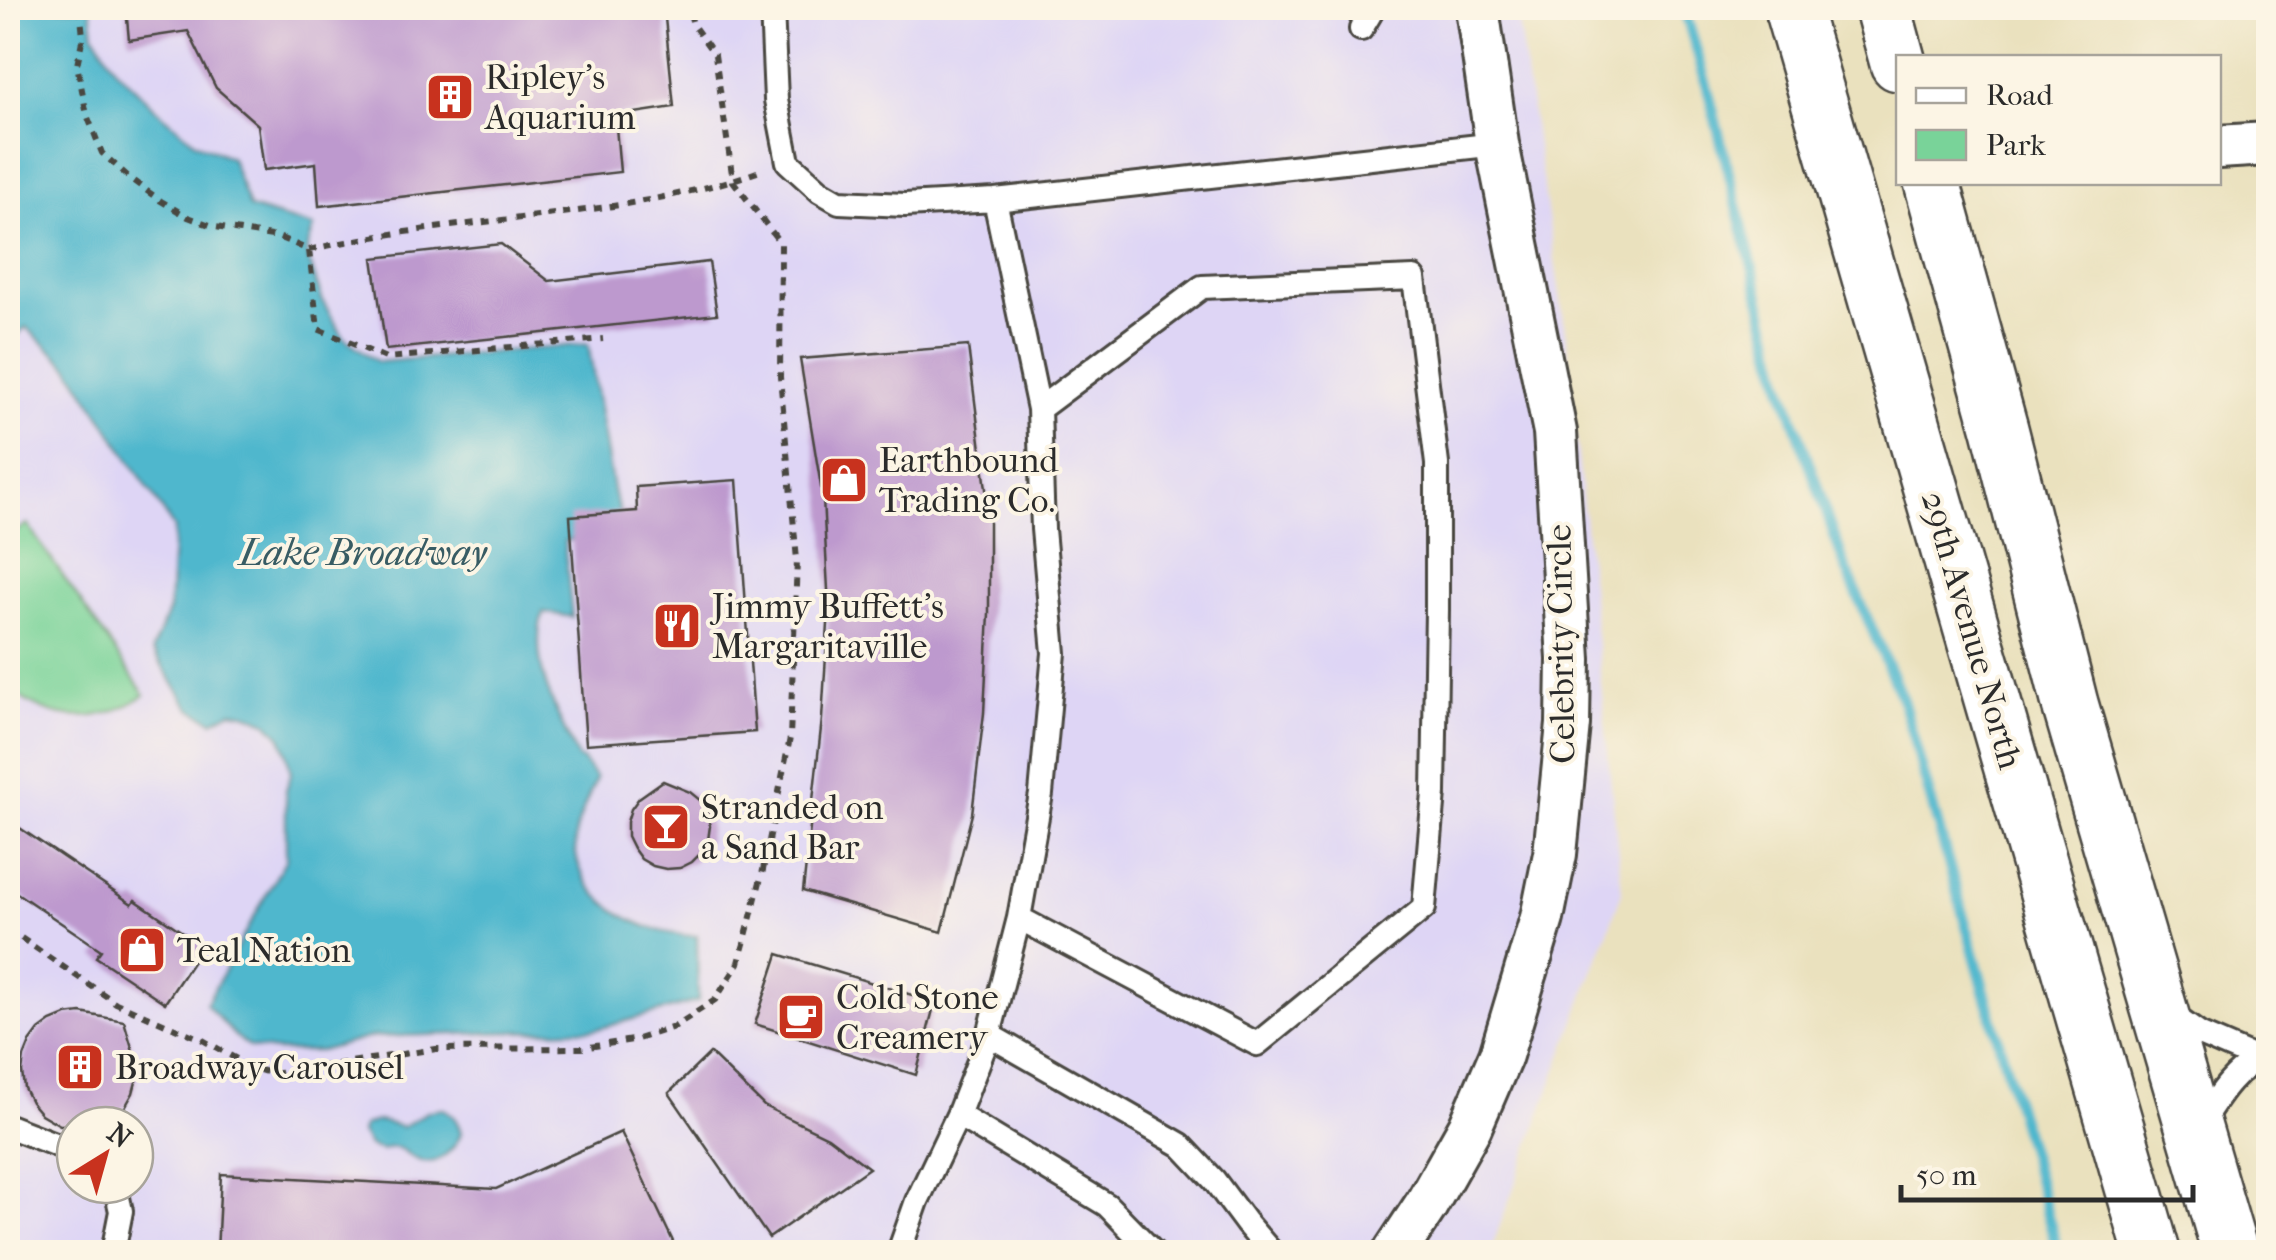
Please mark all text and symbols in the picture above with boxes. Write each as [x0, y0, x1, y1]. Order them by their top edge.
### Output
legend [1896, 55, 2221, 185]
place label: Ripley's Aquarium [483, 57, 636, 138]
building icon: Ripley's Aquarium [424, 71, 476, 123]
text: Road [1986, 78, 2053, 113]
text: Park [1986, 128, 2046, 163]
place label: Earthbound Trading Co. [879, 440, 1059, 521]
shop icon: Earthbound Trading Co. [818, 454, 870, 506]
street label: 29th Avenue North [1913, 486, 2031, 774]
street label: Celebrity Circle [1538, 524, 1584, 764]
water label: Lake Broadway [236, 530, 488, 575]
place label: Jimmy Buffett's Margaritaville [709, 586, 944, 667]
restaurant icon: Jimmy Buffett's Margaritaville [651, 600, 703, 652]
place label: Stranded on a Sand Bar [701, 787, 884, 868]
bar icon: Stranded on a Sand Bar [640, 801, 692, 853]
shop icon: Teal Nation [116, 924, 168, 976]
place label: Teal Nation [177, 930, 351, 971]
place label: Cold Stone Creamery [836, 977, 999, 1058]
cafe icon: Cold Stone Creamery [775, 991, 827, 1043]
building icon: Broadway Carousel [54, 1041, 106, 1093]
place label: Broadway Carousel [115, 1047, 404, 1088]
north arrow [55, 1105, 155, 1205]
text: N [101, 1116, 139, 1155]
scale bar [1901, 1140, 2194, 1202]
text: 50 m [1916, 1158, 1977, 1193]

